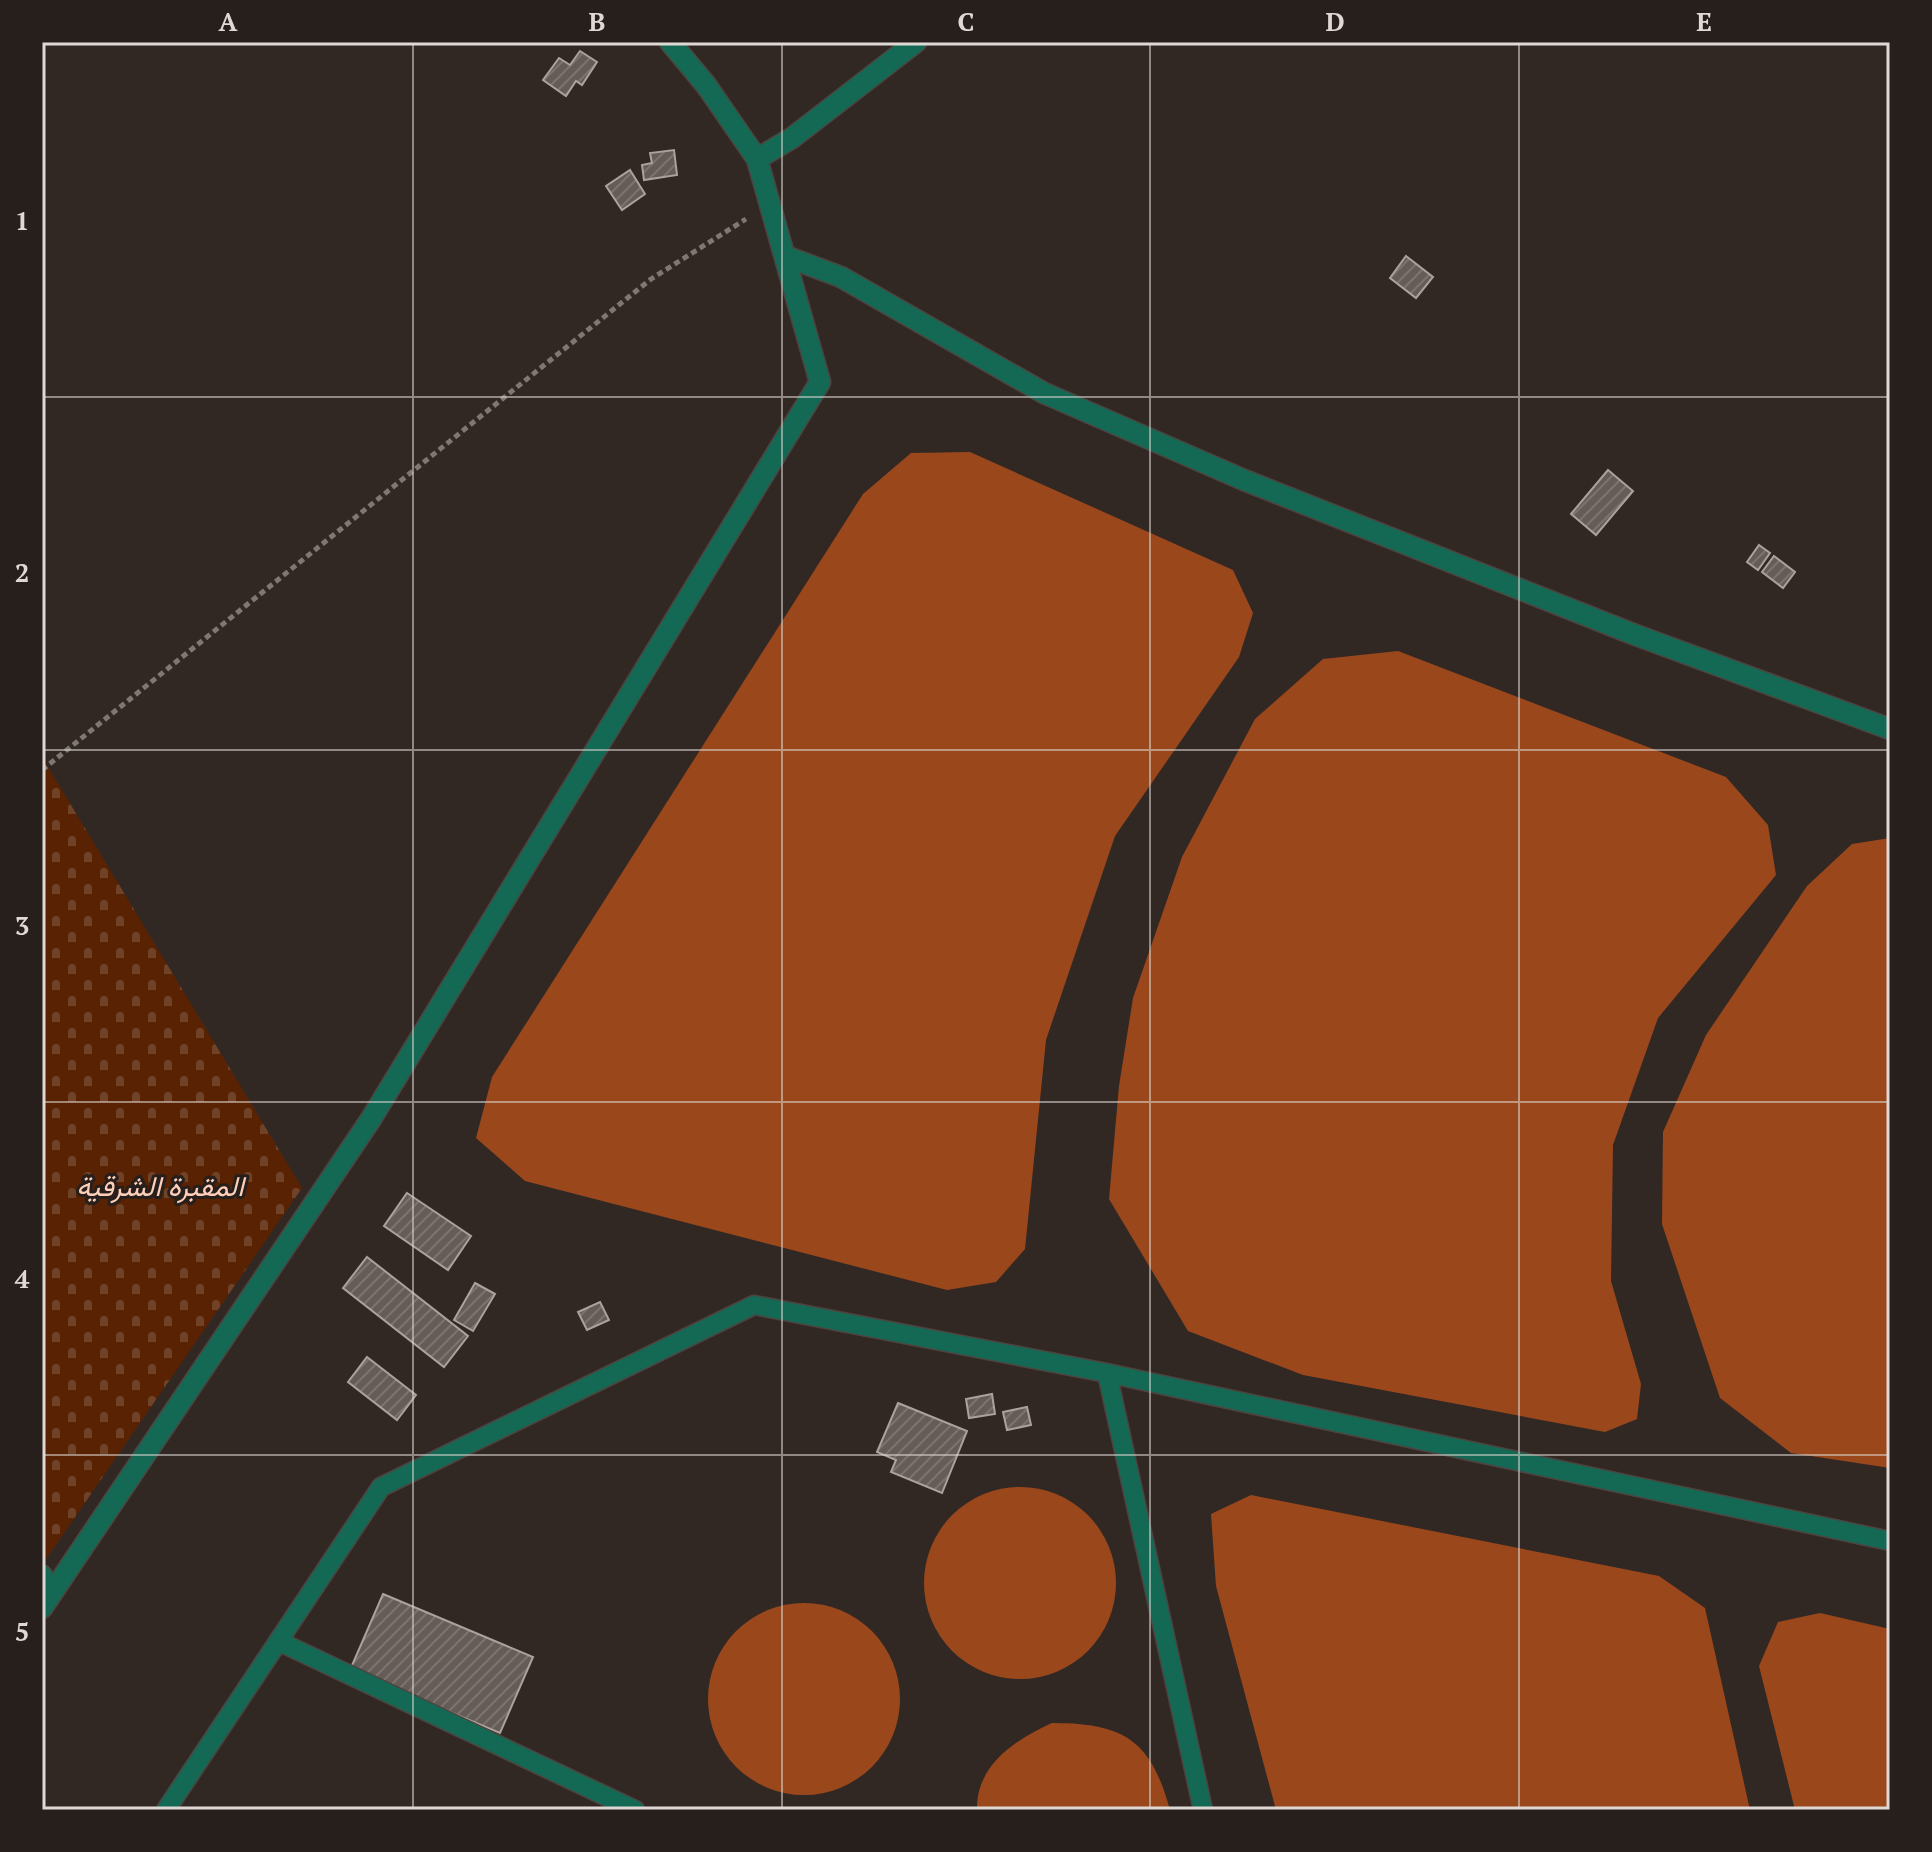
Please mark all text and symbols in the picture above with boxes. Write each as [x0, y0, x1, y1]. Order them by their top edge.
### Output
text: A [219, 4, 238, 38]
text: B [589, 4, 605, 38]
text: C [958, 4, 974, 38]
text: D [1325, 4, 1345, 38]
text: E [1696, 4, 1712, 38]
text: 1 [15, 203, 29, 237]
text: 2 [15, 555, 29, 589]
text: 3 [15, 908, 29, 942]
park label: المقبرة الشرقية [76, 1167, 247, 1204]
text: 4 [15, 1261, 30, 1295]
text: 5 [15, 1614, 29, 1648]

